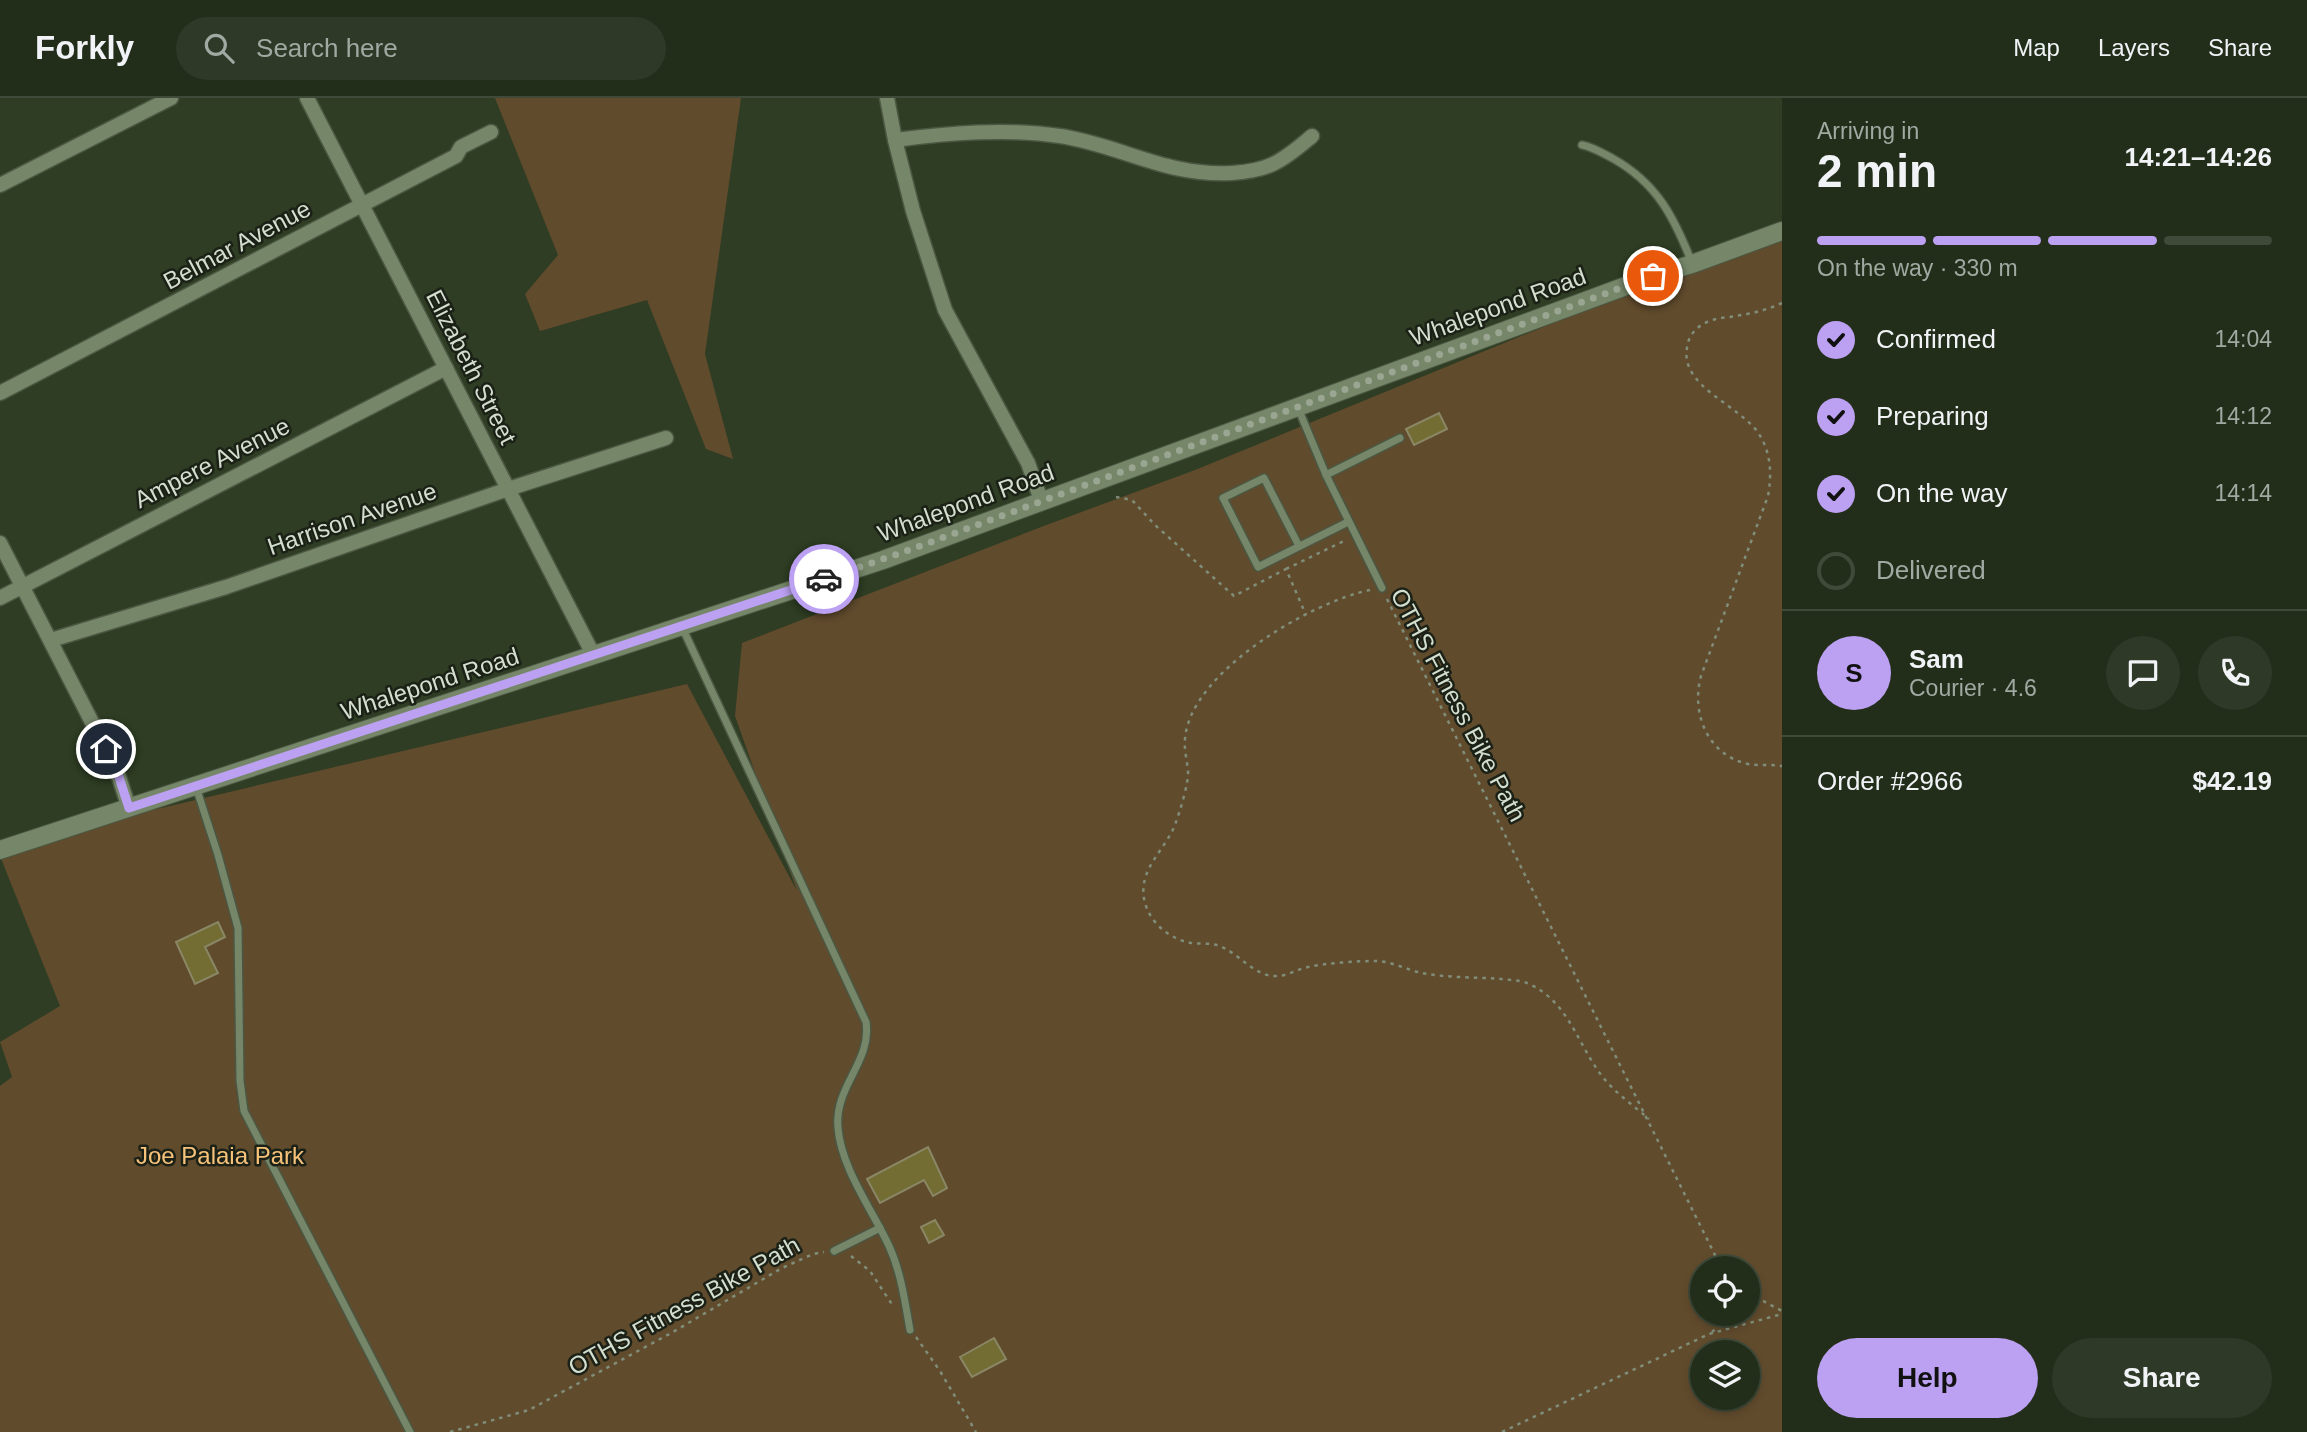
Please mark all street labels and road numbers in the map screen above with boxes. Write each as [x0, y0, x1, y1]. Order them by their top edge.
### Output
street label: Belmar Avenue [159, 195, 315, 295]
street label: Whalepond Road [1406, 262, 1590, 351]
street label: Elizabeth Street [421, 285, 522, 449]
street label: Ampere Avenue [130, 412, 294, 513]
street label: Whalepond Road [874, 458, 1058, 547]
street label: Harrison Avenue [264, 477, 440, 560]
street label: OTHS Fitness Bike Path [1385, 584, 1531, 826]
street label: Whalepond Road [337, 642, 522, 725]
street label: OTHS Fitness Bike Path [563, 1231, 804, 1380]

